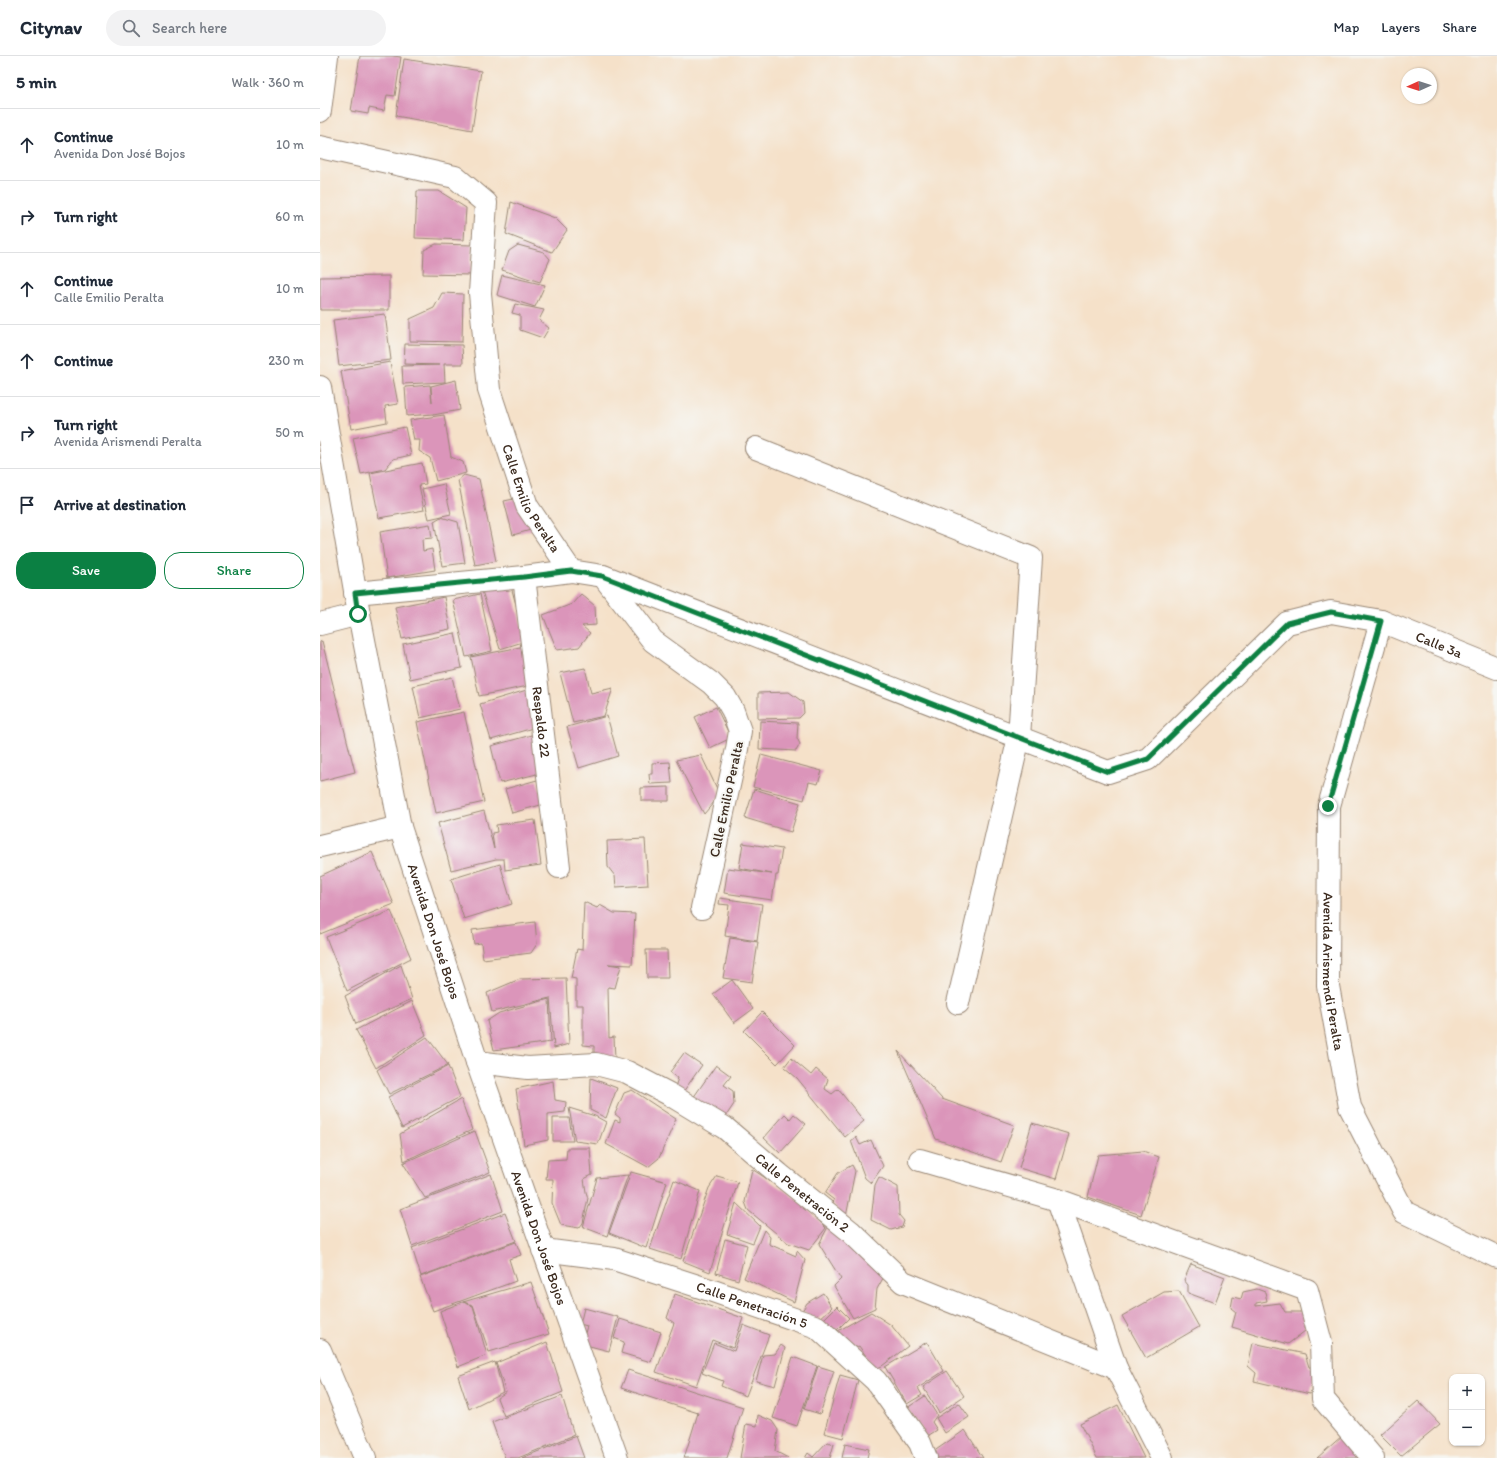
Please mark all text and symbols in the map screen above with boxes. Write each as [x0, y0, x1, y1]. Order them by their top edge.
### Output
search box [106, 10, 386, 46]
text: Citynav [20, 16, 82, 39]
icon: search [120, 17, 142, 39]
text: Search here [152, 19, 227, 37]
text: Map [1334, 19, 1359, 36]
text: Layers [1381, 19, 1420, 36]
text: Share [1442, 19, 1477, 36]
north arrow [1401, 68, 1437, 104]
text: 5 min [16, 72, 56, 92]
text: Walk · 360 m [231, 75, 304, 90]
text: Continue [54, 128, 113, 146]
icon: ahead [16, 134, 38, 156]
text: 10 m [276, 137, 304, 152]
text: Avenida Don José Bojos [54, 146, 185, 161]
icon: right [16, 206, 38, 228]
text: Turn right [54, 208, 118, 226]
text: 60 m [275, 209, 304, 224]
text: Continue [54, 272, 113, 290]
icon: ahead [16, 278, 38, 300]
text: 10 m [276, 281, 304, 296]
text: Calle Emilio Peralta [54, 290, 164, 305]
icon: ahead [16, 350, 38, 372]
text: Continue [54, 352, 113, 370]
text: 230 m [268, 353, 304, 368]
text: Turn right [54, 416, 118, 434]
icon: right [16, 422, 38, 444]
text: 50 m [275, 425, 304, 440]
text: Avenida Arismendi Peralta [54, 434, 202, 449]
street label: Calle Emilio Peralta [498, 442, 564, 556]
icon: arrive [16, 494, 38, 516]
text: Arrive at destination [54, 496, 186, 514]
button: Save [16, 552, 156, 589]
button: Share [164, 552, 304, 589]
route start [349, 605, 367, 623]
street label: Calle 3a [1413, 628, 1465, 662]
street label: Respaldo 22 [528, 685, 554, 759]
street label: Calle Emilio Peralta [706, 739, 747, 859]
route end [1319, 797, 1337, 815]
street label: Avenida Don José Bojos [404, 862, 464, 1001]
street label: Avenida Arismendi Peralta [1319, 892, 1348, 1053]
street label: Calle Penetración 2 [751, 1149, 853, 1236]
street label: Avenida Don José Bojos [507, 1168, 570, 1307]
street label: Calle Penetración 5 [694, 1278, 810, 1332]
map controls [1449, 1374, 1485, 1446]
button: + [1449, 1374, 1485, 1410]
button: − [1449, 1410, 1485, 1446]

